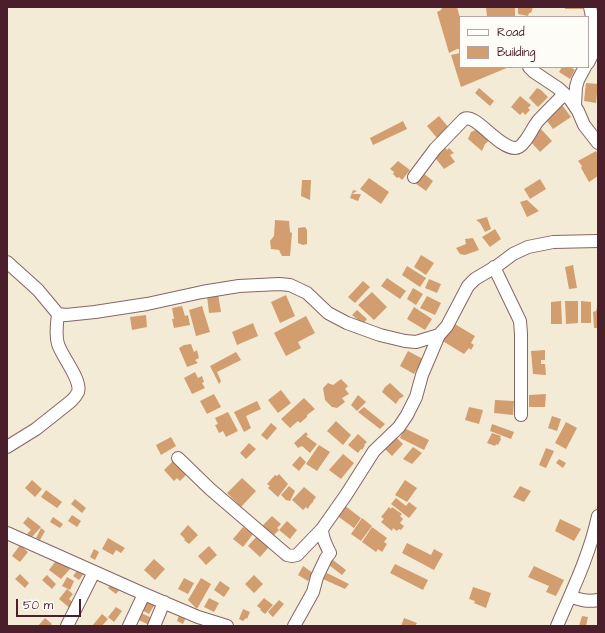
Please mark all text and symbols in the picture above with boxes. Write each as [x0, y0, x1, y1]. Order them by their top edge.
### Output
legend [459, 16, 589, 68]
text: Road [497, 24, 525, 41]
text: Building [497, 44, 535, 61]
scale bar [18, 591, 83, 617]
text: 50 m [23, 597, 53, 614]

